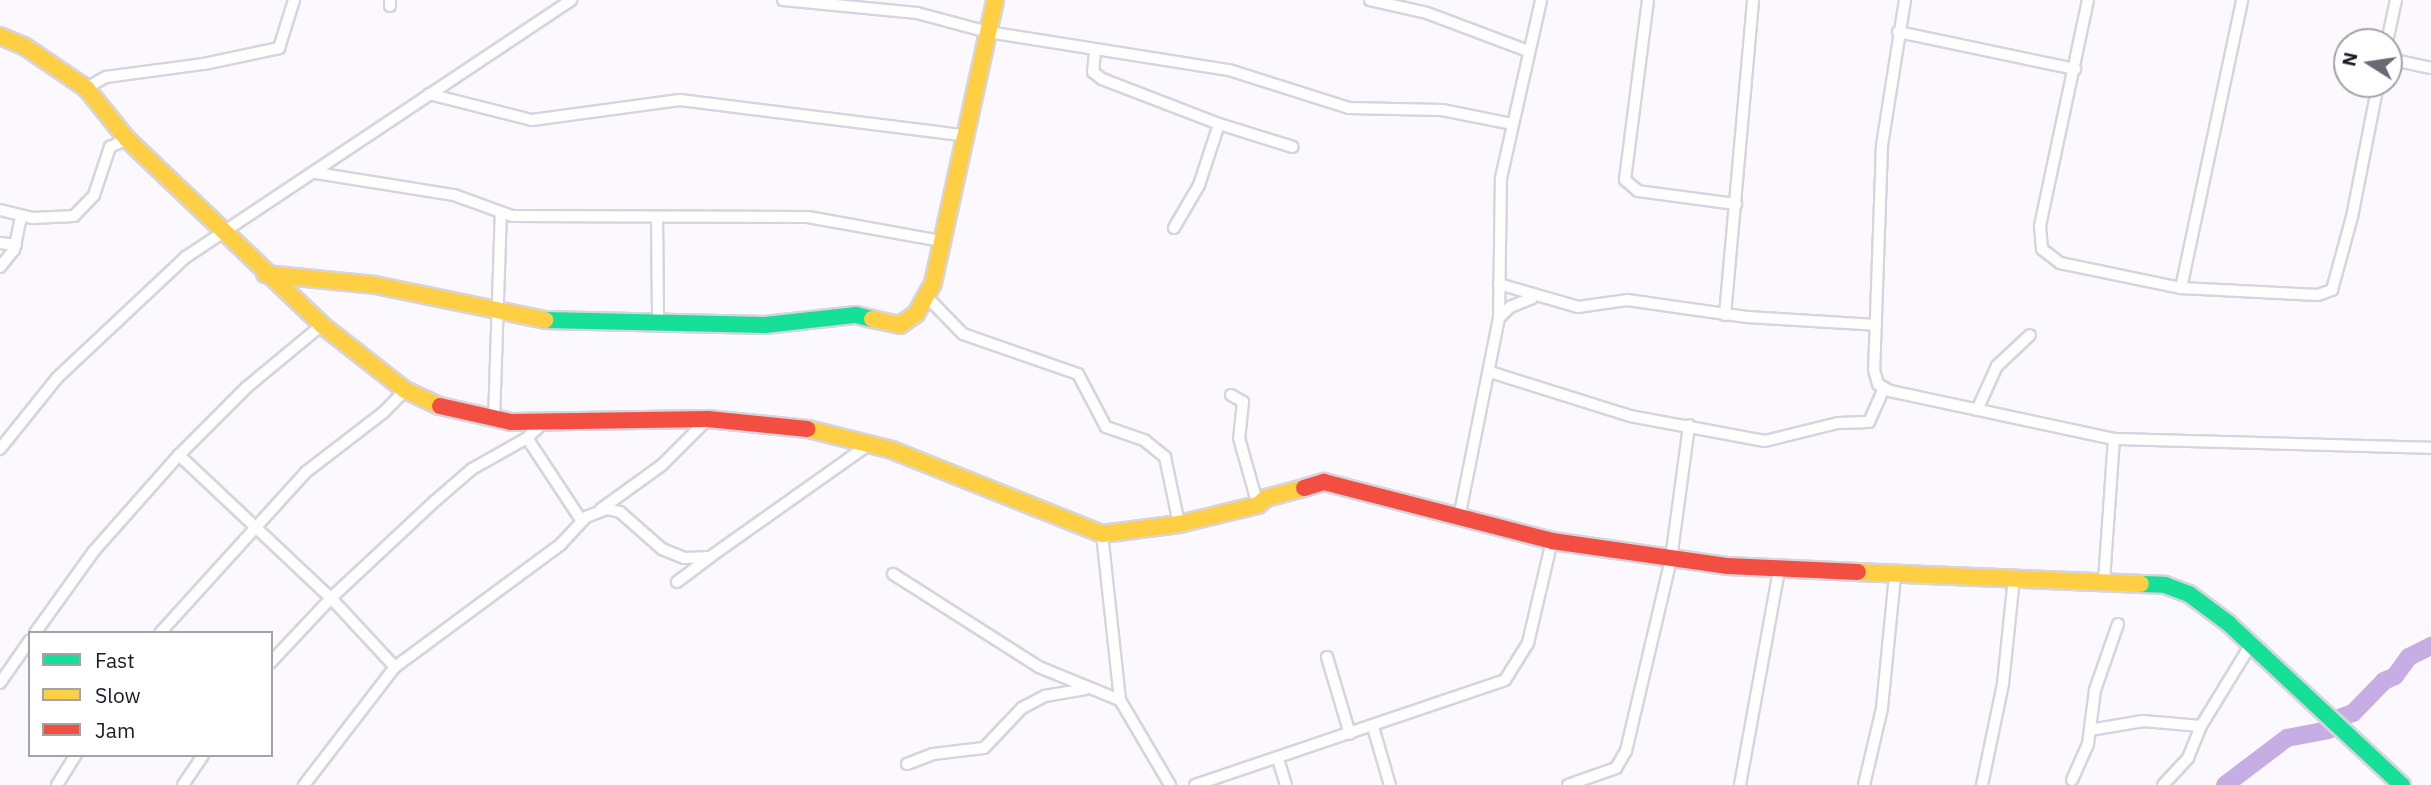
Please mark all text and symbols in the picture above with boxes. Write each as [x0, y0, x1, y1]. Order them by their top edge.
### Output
north arrow [2333, 28, 2403, 98]
text: N [2336, 50, 2363, 68]
legend [28, 631, 273, 757]
text: Fast [95, 646, 135, 674]
text: Slow [95, 681, 141, 709]
text: Jam [95, 716, 135, 744]

